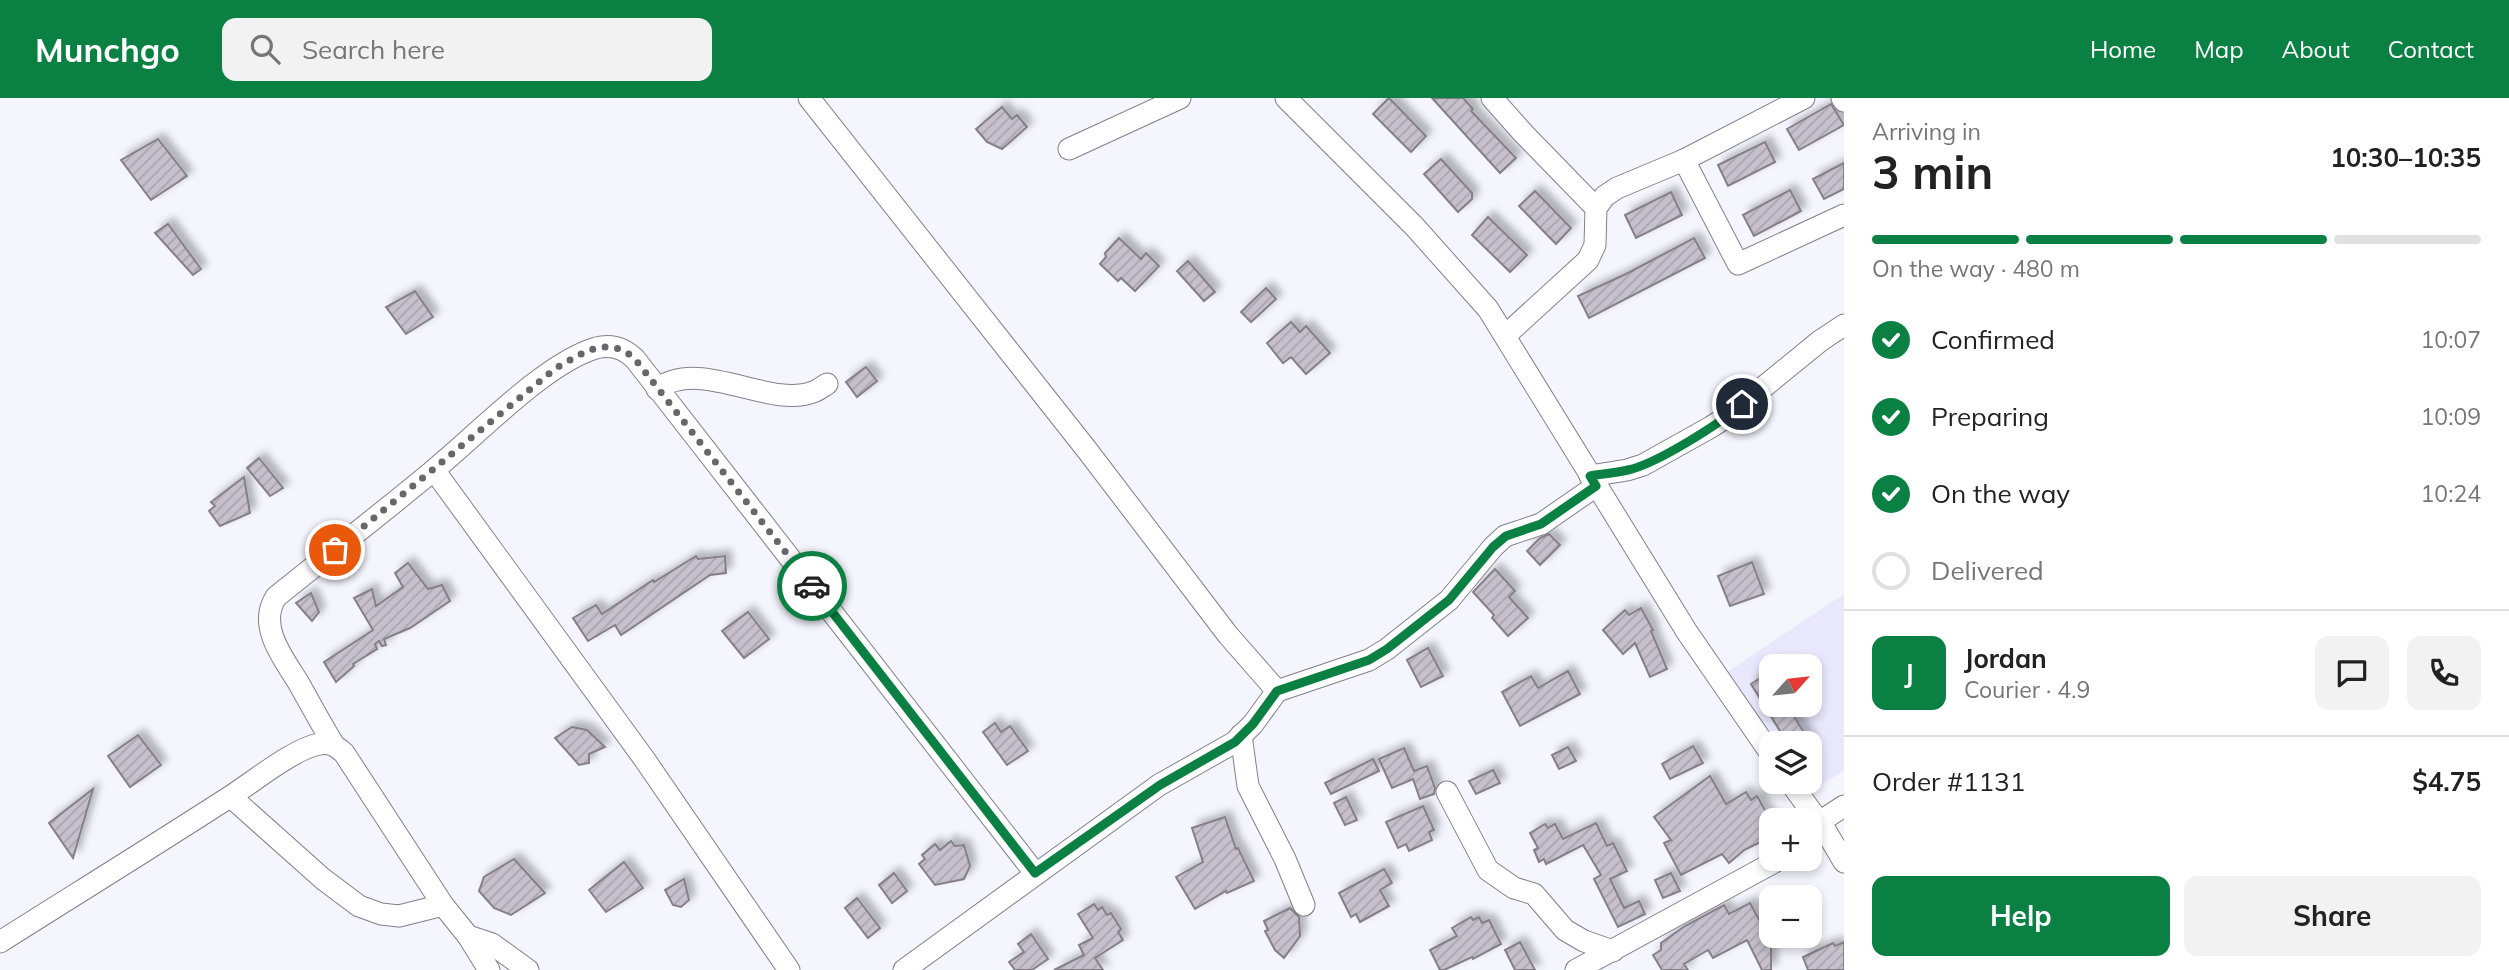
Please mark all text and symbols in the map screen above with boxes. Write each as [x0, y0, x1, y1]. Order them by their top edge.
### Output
search box [222, 18, 712, 81]
text: Munchgo [35, 29, 180, 70]
icon: search [246, 30, 284, 68]
text: Search here [302, 33, 445, 66]
text: Home [2090, 34, 2156, 64]
text: Map [2194, 34, 2244, 64]
text: About [2282, 34, 2350, 64]
text: Contact [2388, 34, 2474, 64]
text: Arriving in [1872, 117, 1981, 146]
text: 10:30–10:35 [2330, 141, 2481, 174]
text: 3 min [1872, 143, 1993, 201]
text: On the way · 480 m [1872, 254, 2080, 283]
icon: check [1872, 321, 1910, 359]
text: Confirmed [1931, 323, 2055, 356]
text: 10:07 [2421, 325, 2481, 354]
pin [1712, 374, 1772, 434]
icon: home [1723, 385, 1761, 423]
icon: check [1872, 398, 1910, 436]
text: Preparing [1931, 400, 2049, 433]
text: 10:09 [2421, 402, 2481, 431]
icon: check [1872, 475, 1910, 513]
text: On the way [1931, 477, 2070, 510]
text: 10:24 [2421, 479, 2481, 508]
pin [305, 520, 365, 580]
icon: bag [316, 531, 354, 569]
courier [777, 551, 847, 621]
text: Delivered [1931, 554, 2044, 587]
icon: car [793, 567, 831, 605]
button: chat [2315, 636, 2389, 710]
button: phone [2407, 636, 2481, 710]
text: Jordan [1964, 642, 2047, 675]
north arrow [1759, 654, 1822, 718]
map controls [1759, 654, 1822, 948]
text: J [1904, 657, 1914, 690]
text: Courier · 4.9 [1964, 675, 2090, 704]
button: layers [1759, 731, 1822, 794]
text: Order #1131 [1872, 765, 2025, 798]
text: $4.75 [2412, 765, 2481, 798]
button: + [1759, 808, 1822, 871]
button: Help [1872, 876, 2170, 956]
button: Share [2184, 876, 2481, 956]
button: − [1759, 885, 1822, 948]

